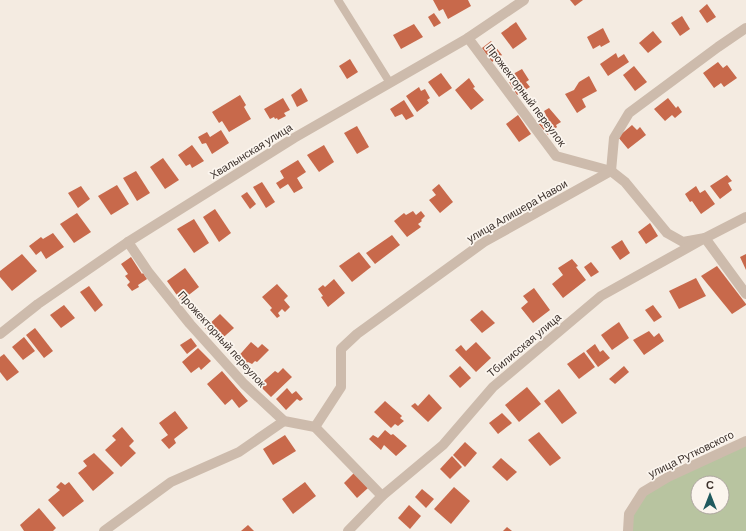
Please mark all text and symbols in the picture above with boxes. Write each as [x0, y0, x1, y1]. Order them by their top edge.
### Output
street label: Прожекторный переулок [484, 41, 569, 149]
street label: Хвалынская улица [207, 120, 295, 181]
street label: улица Алишера Навои [464, 176, 569, 245]
street label: Прожекторный переулок [176, 288, 269, 390]
street label: Тбилисская улица [484, 309, 564, 379]
street label: улица Рутковского [646, 427, 736, 480]
north arrow [690, 475, 730, 515]
text: С [706, 478, 714, 491]

